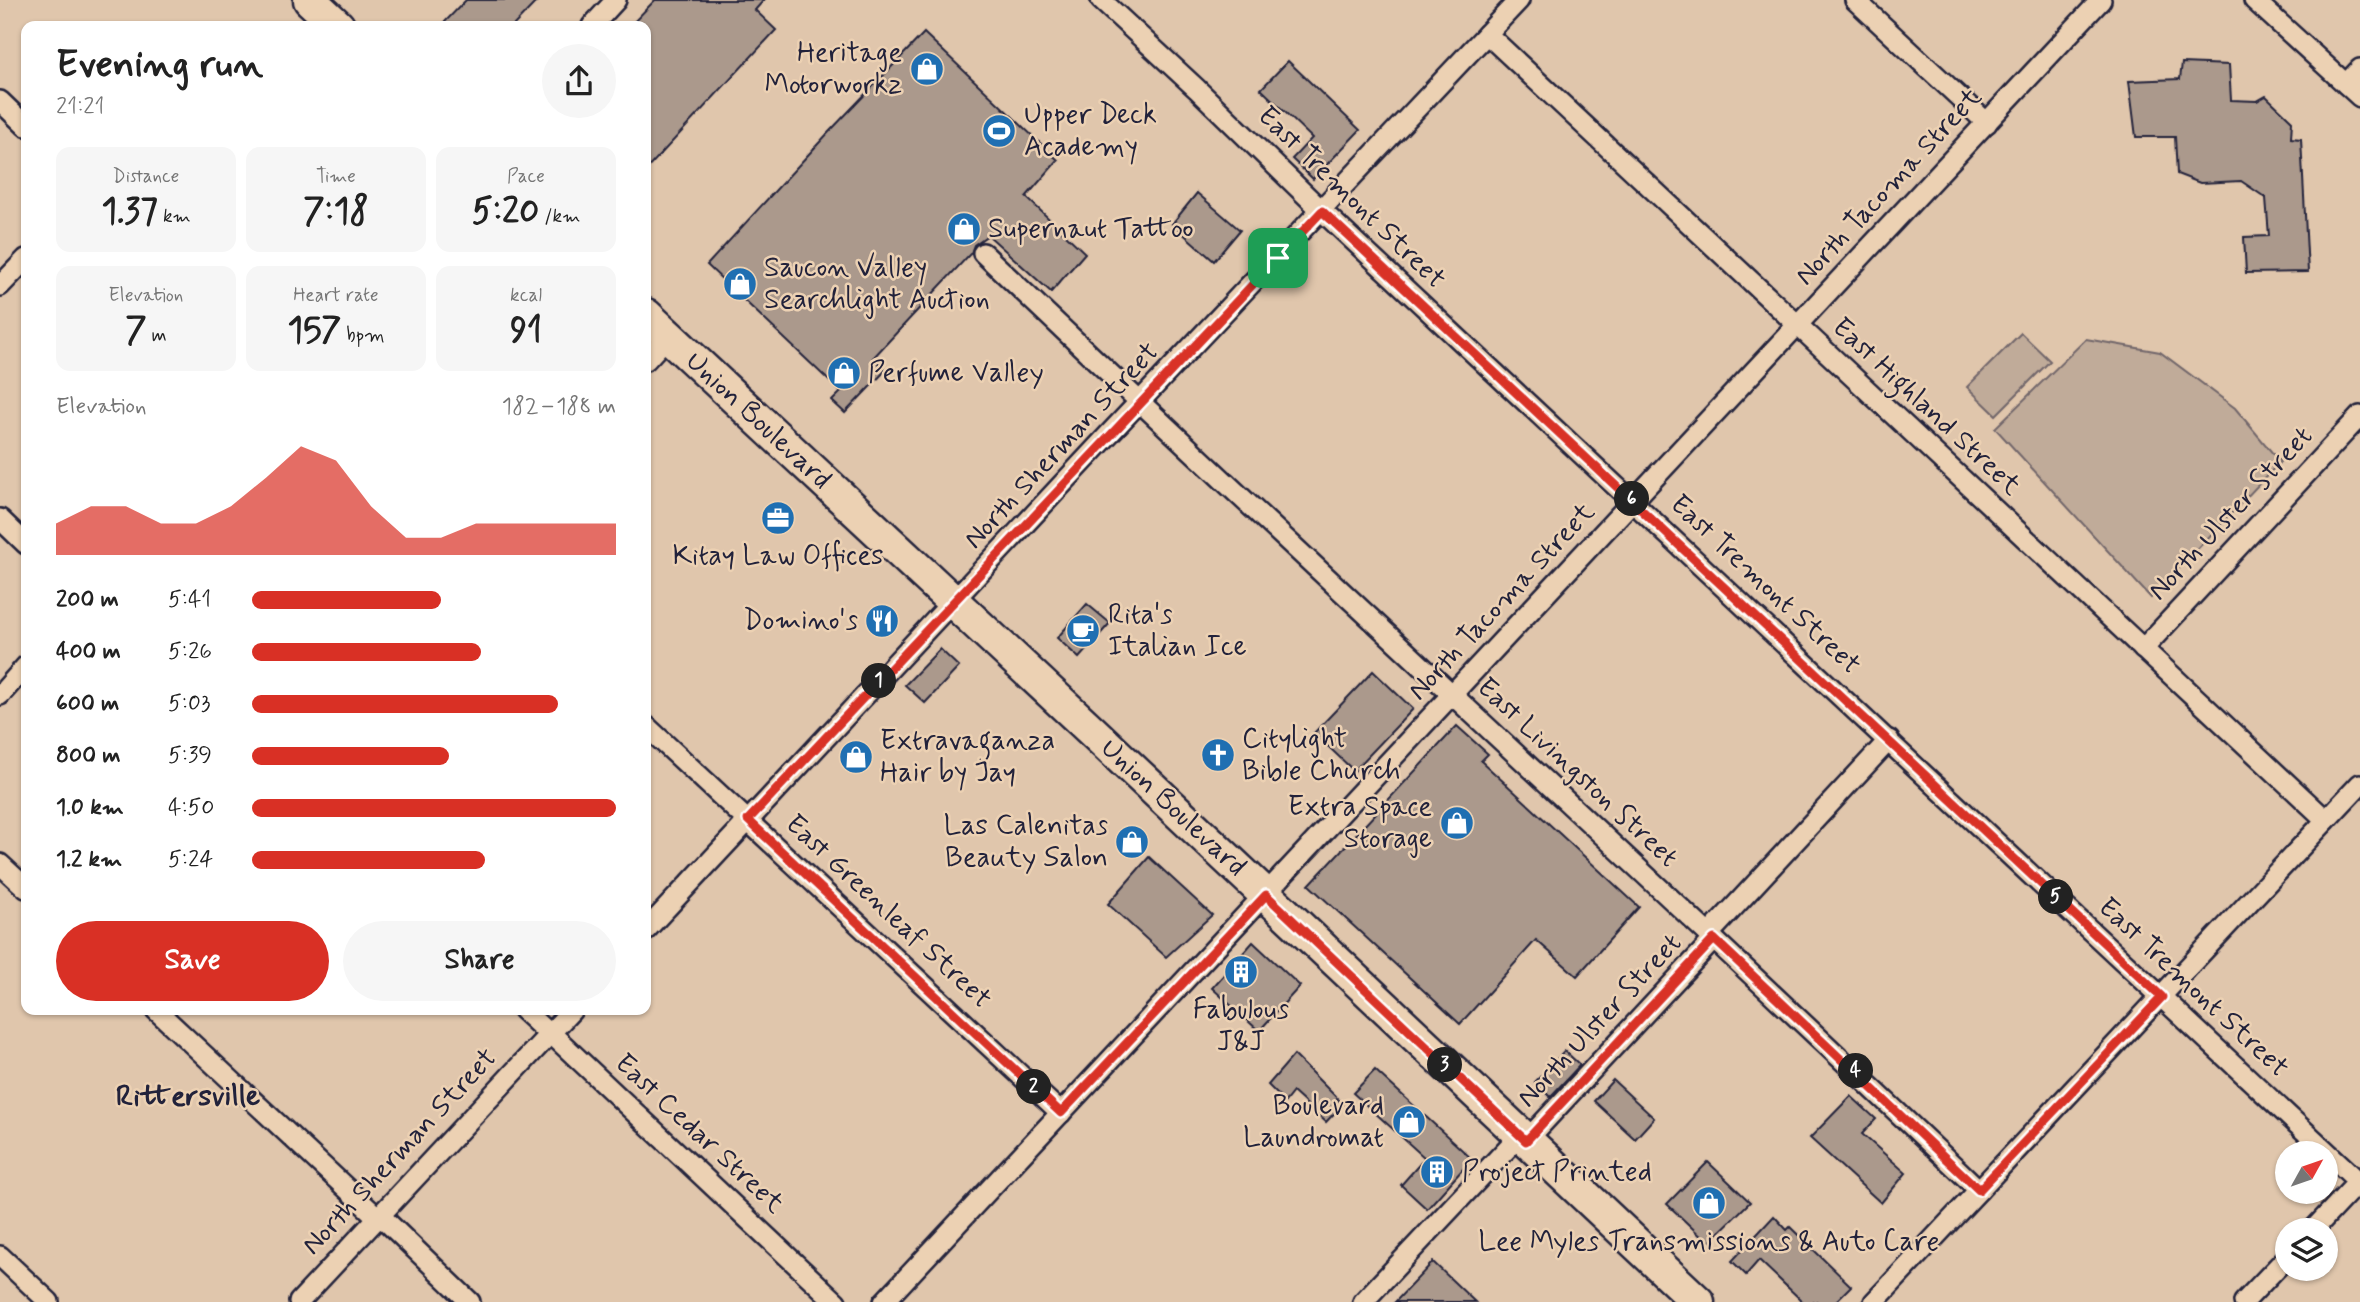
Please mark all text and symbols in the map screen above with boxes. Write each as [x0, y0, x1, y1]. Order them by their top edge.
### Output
place label: Heritage Motorworkz [764, 35, 902, 104]
text: Evening run [56, 41, 263, 90]
button: share [542, 44, 616, 118]
shop icon: Heritage Motorworkz [908, 50, 946, 88]
street label: North Tacoma Street [1787, 80, 1991, 294]
text: 21:21 [56, 92, 104, 122]
place label: Upper Deck Academy [1024, 97, 1157, 166]
street label: East Tremont Street [1249, 98, 1453, 298]
sports icon: Upper Deck Academy [980, 112, 1018, 150]
text: Distance [113, 164, 179, 189]
text: Time [316, 164, 356, 189]
text: Pace [507, 164, 545, 189]
text: 1.37 [101, 189, 158, 235]
text: 7:18 [303, 189, 369, 235]
text: 5:20 [472, 189, 539, 235]
text: km [158, 204, 191, 229]
text: /km [539, 204, 580, 229]
shop icon: Supernaut Tattoo [945, 210, 983, 248]
place label: Supernaut Tattoo [988, 211, 1194, 248]
pin [1248, 228, 1308, 288]
icon: arrive [1259, 239, 1297, 277]
place label: Saucon Valley Searchlight Auction [764, 250, 990, 319]
shop icon: Saucon Valley Searchlight Auction [721, 265, 759, 303]
text: Elevation [109, 283, 183, 308]
text: Heart rate [293, 283, 379, 308]
text: kcal [510, 283, 542, 308]
text: 7 [125, 308, 146, 354]
text: 157 [287, 308, 341, 354]
text: 91 [510, 308, 542, 354]
street label: East Highland Street [1821, 310, 2029, 507]
text: m [146, 323, 167, 348]
text: bpm [341, 323, 385, 348]
street label: North Sherman Street [956, 335, 1168, 557]
street label: Union Boulevard [677, 344, 839, 498]
shop icon: Perfume Valley [825, 354, 863, 392]
place label: Perfume Valley [868, 355, 1044, 392]
text: Elevation [56, 392, 147, 422]
text: 182–188 m [502, 392, 616, 422]
street label: North Ulster Street [2141, 419, 2321, 609]
pin: 6 [1614, 482, 1650, 516]
text: 6 [1627, 486, 1636, 511]
street label: East Tremont Street [1661, 487, 1869, 683]
street label: North Tacoma Street [1400, 495, 1604, 709]
office icon: Kitay Law Offices [759, 499, 797, 537]
place label: Kitay Law Offices [672, 538, 884, 575]
text: 200 m [56, 585, 119, 615]
text: 5:41 [168, 585, 211, 615]
place label: Rita's Italian Ice [1108, 597, 1247, 666]
restaurant icon: Domino's [863, 602, 901, 640]
place label: Domino's [743, 603, 858, 640]
cafe icon: Rita's Italian Ice [1064, 612, 1102, 650]
text: 400 m [56, 637, 121, 667]
text: 5:26 [168, 637, 212, 667]
pin: 1 [862, 664, 896, 698]
text: 1 [874, 668, 883, 693]
street label: East Livingston Street [1468, 670, 1686, 876]
text: 600 m [56, 689, 119, 719]
text: 5:03 [168, 689, 211, 719]
place label: Citylight Bible Church [1242, 721, 1401, 790]
place label: Extravaganza Hair by Jay [880, 723, 1055, 792]
street label: Union Boulevard [1092, 731, 1254, 885]
church icon: Citylight Bible Church [1199, 736, 1237, 774]
shop icon: Extravaganza Hair by Jay [837, 738, 875, 776]
text: 800 m [56, 741, 120, 771]
text: 5:39 [168, 741, 212, 771]
place label: Extra Space Storage [1288, 789, 1432, 858]
text: 1.0 km [56, 793, 124, 823]
text: 4:50 [168, 793, 214, 823]
shop icon: Extra Space Storage [1438, 804, 1476, 842]
street label: East Greenleaf Street [777, 807, 999, 1017]
place label: Las Calenitas Beauty Salon [944, 808, 1108, 877]
shop icon: Las Calenitas Beauty Salon [1113, 823, 1151, 861]
text: 1.2 km [56, 845, 122, 875]
text: 5:24 [168, 845, 213, 875]
pin: 5 [2038, 880, 2074, 914]
text: 5 [2050, 884, 2061, 909]
street label: East Tremont Street [2089, 890, 2297, 1086]
button: Save [56, 921, 329, 1001]
button: Share [343, 921, 616, 1001]
street label: North Ulster Street [1510, 926, 1690, 1116]
building icon: Fabulous J&J [1222, 953, 1260, 991]
place label: Fabulous J&J [1193, 992, 1289, 1061]
street label: North Sherman Street [294, 1041, 506, 1263]
street label: East Cedar Street [606, 1046, 792, 1223]
pin: 3 [1428, 1048, 1462, 1082]
text: 3 [1440, 1052, 1449, 1077]
pin: 4 [1839, 1054, 1874, 1088]
text: 4 [1850, 1058, 1861, 1083]
pin: 2 [1016, 1070, 1052, 1104]
text: 2 [1029, 1074, 1038, 1099]
district label: Rittersville [116, 1077, 260, 1116]
place label: Boulevard Laundromat [1243, 1088, 1384, 1157]
shop icon: Boulevard Laundromat [1390, 1103, 1428, 1141]
north arrow [2275, 1141, 2338, 1204]
map controls [2275, 1141, 2338, 1281]
building icon: Project Printed [1418, 1153, 1456, 1191]
place label: Project Printed [1462, 1154, 1652, 1191]
shop icon: Lee Myles Transmissions & Auto Care [1690, 1184, 1728, 1222]
button: layers [2275, 1218, 2338, 1281]
place label: Lee Myles Transmissions & Auto Care [1479, 1224, 1940, 1261]

